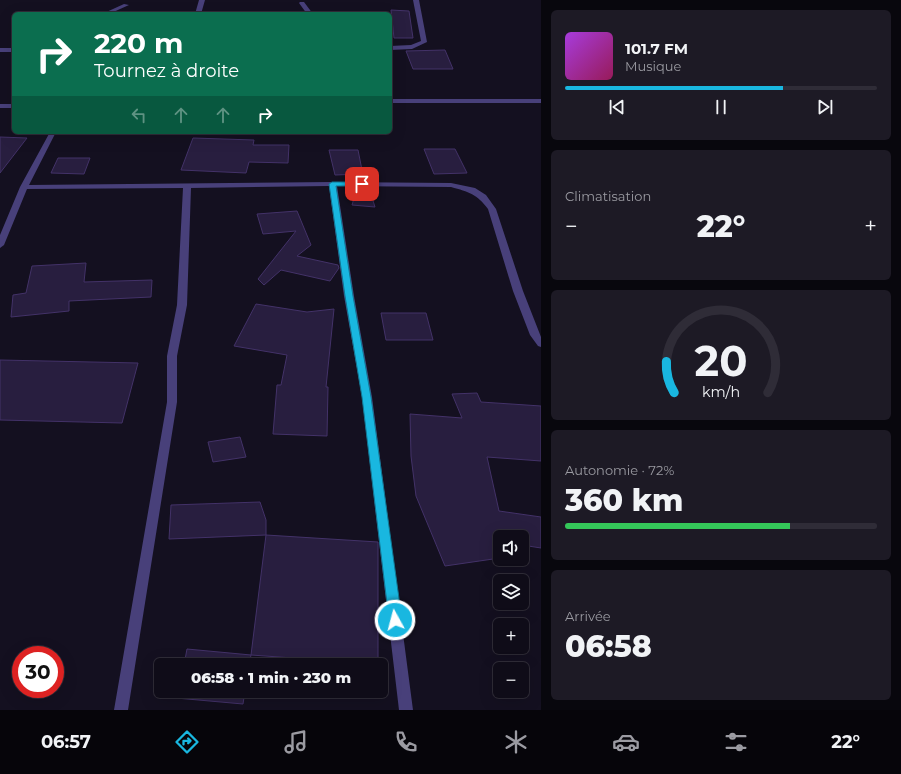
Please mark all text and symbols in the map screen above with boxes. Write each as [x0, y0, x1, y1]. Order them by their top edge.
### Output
text: 220 m [94, 26, 183, 60]
icon: right [28, 28, 80, 80]
text: 101.7 FM [625, 39, 688, 58]
text: Musique [625, 58, 681, 74]
text: Tournez à droite [94, 60, 239, 82]
icon: previous [606, 96, 628, 118]
icon: pause [710, 96, 732, 118]
icon: next [814, 96, 836, 118]
icon: left [128, 104, 150, 126]
icon: ahead [170, 104, 192, 126]
icon: ahead [212, 104, 234, 126]
icon: right [254, 104, 276, 126]
pin [345, 167, 379, 201]
icon: arrive [351, 173, 373, 195]
text: Climatisation [565, 188, 651, 204]
text: 22° [697, 208, 745, 245]
text: − [565, 213, 578, 240]
text: + [864, 213, 877, 240]
text: 20 [695, 336, 747, 386]
text: km/h [702, 383, 740, 401]
text: Autonomie · 72% [565, 462, 674, 478]
text: 360 km [565, 482, 683, 519]
map controls [493, 530, 529, 698]
button: sound [493, 530, 529, 566]
button: layers [493, 574, 529, 610]
position arrow [374, 599, 416, 641]
text: Arrivée [565, 608, 611, 624]
button: + [493, 618, 529, 654]
text: 06:58 [565, 628, 652, 665]
speed limit sign: 30 [12, 646, 64, 698]
button: − [493, 662, 529, 698]
text: 06:58 · 1 min · 230 m [191, 668, 351, 687]
icon: directions [173, 728, 201, 756]
icon: music [282, 728, 310, 756]
icon: phone [392, 728, 420, 756]
icon: climate [502, 728, 530, 756]
icon: car [612, 728, 640, 756]
icon: filters [722, 728, 750, 756]
text: 06:57 [41, 731, 91, 753]
text: 22° [831, 731, 860, 753]

